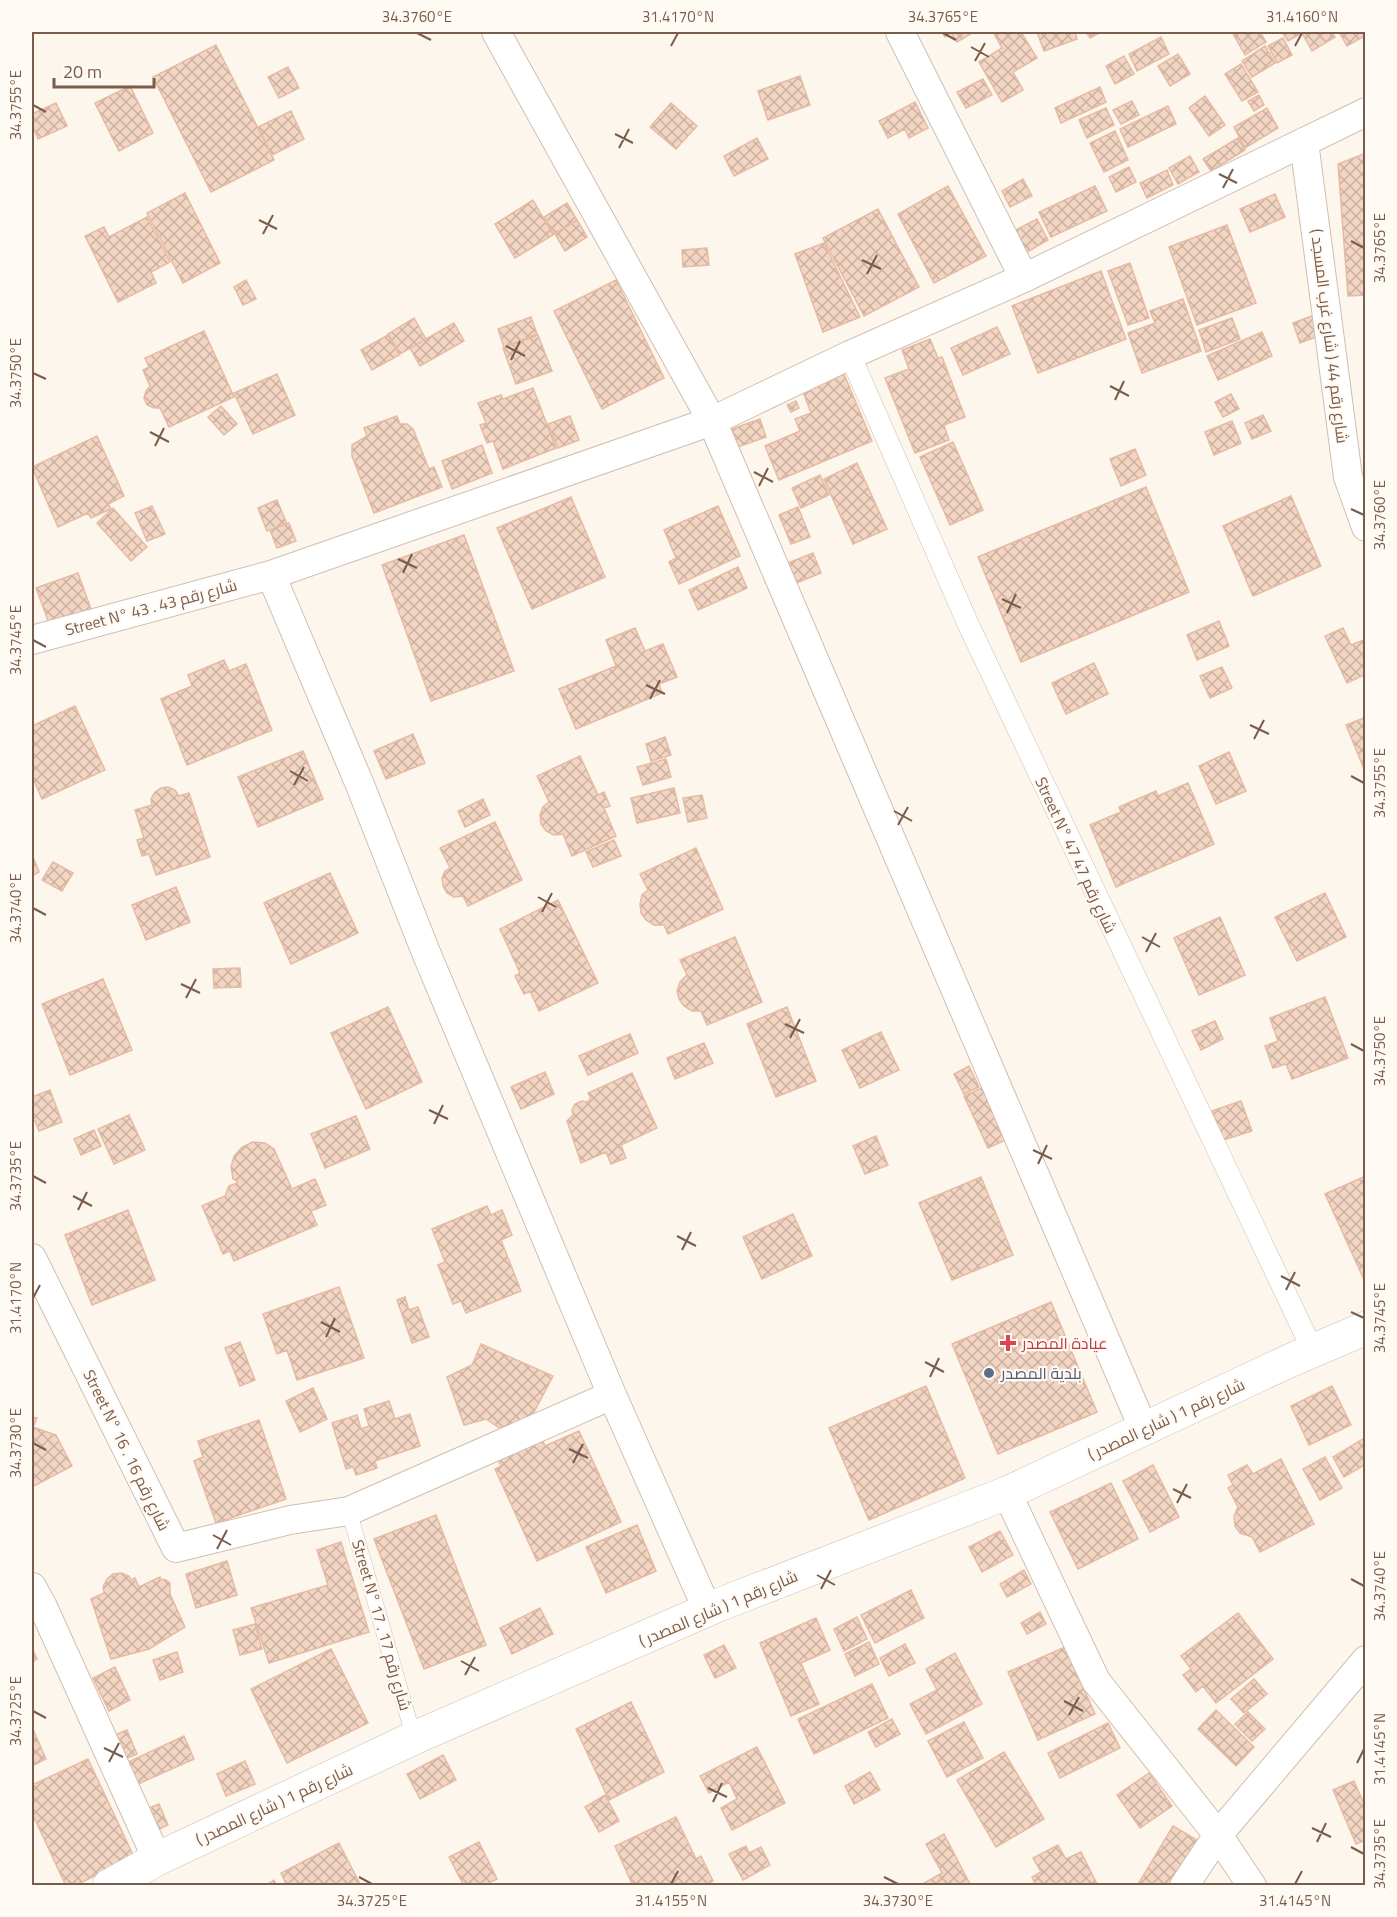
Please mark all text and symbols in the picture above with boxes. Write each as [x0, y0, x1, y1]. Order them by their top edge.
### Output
text: 34.3760°E [382, 5, 452, 28]
text: 31.4170°N [642, 5, 714, 28]
text: 34.3765°E [908, 5, 978, 28]
text: 31.4160°N [1266, 5, 1338, 28]
scale bar [54, 51, 154, 89]
text: 20 m [63, 58, 102, 85]
text: 34.3755°E [4, 70, 27, 140]
text: 34.3765°E [1368, 213, 1391, 283]
street label: شارع رقم 44 ( شارع غرب المسجد ) [1305, 227, 1355, 445]
text: 34.3750°E [4, 338, 27, 408]
text: 34.3760°E [1368, 480, 1391, 550]
street label: Street N° 43 . شارع رقم 43 [62, 573, 240, 641]
text: 34.3745°E [4, 605, 27, 675]
text: 34.3755°E [1368, 748, 1391, 818]
street label: Street N° 47 شارع رقم 47 [1029, 773, 1123, 937]
text: 34.3740°E [4, 873, 27, 943]
text: 34.3750°E [1368, 1016, 1391, 1086]
text: 34.3735°E [4, 1141, 27, 1211]
text: 31.4170°N [4, 1262, 27, 1334]
text: 34.3745°E [1368, 1283, 1391, 1353]
place label: عيادة المصدر [1021, 1331, 1107, 1355]
marker: عيادة المصدر [999, 1334, 1017, 1352]
place label: بلدية المصدر [1000, 1361, 1082, 1385]
street label: Street N° 16 . شارع رقم 16 [77, 1365, 177, 1535]
marker: بلدية المصدر [982, 1366, 996, 1380]
street label: شارع رقم 1 ( شارع المصدر ) [1083, 1372, 1249, 1466]
text: 34.3730°E [4, 1408, 27, 1478]
street label: Street N° 17 . شارع رقم 17 [346, 1537, 418, 1713]
text: 34.3740°E [1368, 1551, 1391, 1621]
street label: شارع رقم 1 ( شارع المصدر ) [635, 1564, 801, 1652]
text: 34.3725°E [4, 1676, 27, 1746]
text: 31.4145°N [1368, 1713, 1391, 1785]
street label: شارع رقم 1 ( شارع المصدر ) [191, 1757, 357, 1851]
text: 34.3735°E [1368, 1819, 1391, 1889]
text: 34.3725°E [337, 1889, 407, 1912]
text: 31.4155°N [635, 1889, 707, 1912]
text: 34.3730°E [863, 1889, 933, 1912]
text: 31.4145°N [1259, 1889, 1331, 1912]

